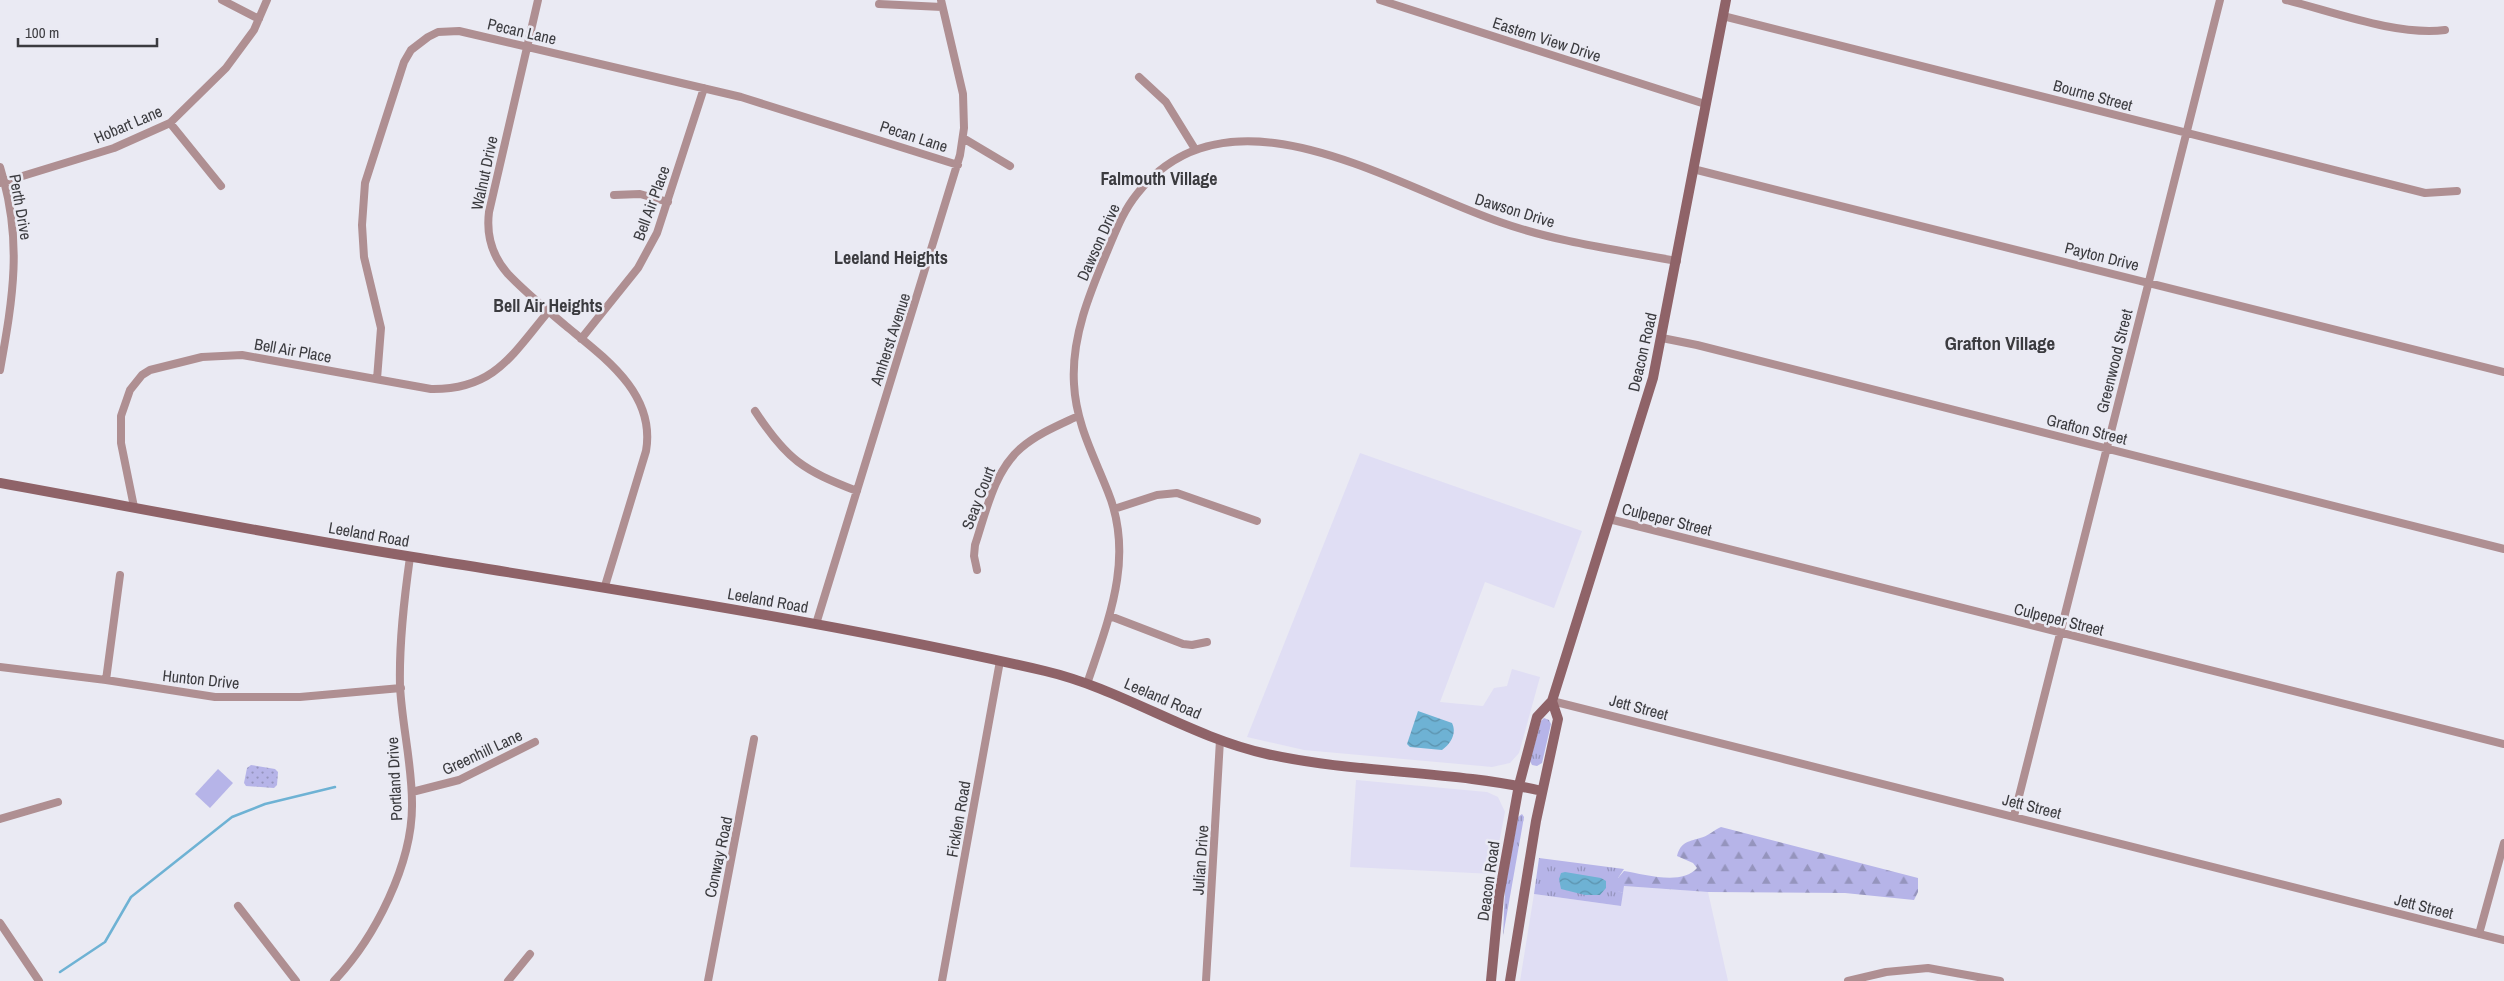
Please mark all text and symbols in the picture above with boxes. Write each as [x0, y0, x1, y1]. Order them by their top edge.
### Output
street label: Eastern View Drive [1490, 11, 1604, 67]
street label: Pecan Lane [485, 12, 559, 50]
scale bar [18, 15, 156, 47]
text: 100 m [25, 22, 59, 43]
street label: Bourne Street [2051, 74, 2135, 116]
street label: Hobart Lane [90, 100, 166, 148]
street label: Pecan Lane [877, 115, 951, 157]
street label: Walnut Drive [465, 134, 503, 212]
street label: Bell Air Place [627, 163, 675, 243]
district label: Falmouth Village [1100, 166, 1218, 191]
street label: Perth Drive [4, 172, 38, 242]
street label: Dawson Drive [1472, 187, 1558, 233]
street label: Dawson Drive [1071, 200, 1125, 284]
street label: Payton Drive [2063, 236, 2141, 276]
district label: Leeland Heights [834, 245, 948, 270]
street label: Amherst Avenue [864, 290, 915, 389]
district label: Bell Air Heights [493, 293, 603, 318]
street label: Greenwood Street [2090, 306, 2138, 415]
street label: Deacon Road [1622, 310, 1662, 394]
district label: Grafton Village [1945, 330, 2056, 356]
street label: Bell Air Place [253, 332, 333, 368]
street label: Grafton Street [2044, 408, 2130, 450]
street label: Seay Court [956, 463, 1000, 533]
street label: Culpeper Street [1620, 497, 1715, 541]
street label: Leeland Road [327, 516, 411, 552]
street label: Leeland Road [726, 582, 810, 618]
street label: Culpeper Street [2012, 597, 2107, 641]
street label: Hunton Drive [161, 664, 241, 694]
street label: Leeland Road [1121, 672, 1205, 724]
street label: Jett Street [1607, 689, 1671, 725]
street label: Greenhill Lane [438, 724, 526, 780]
street label: Portland Drive [381, 737, 407, 821]
street label: Ficklen Road [940, 779, 976, 859]
street label: Jett Street [2000, 788, 2064, 824]
street label: Conway Road [699, 814, 737, 900]
street label: Julian Drive [1187, 824, 1213, 896]
street label: Deacon Road [1472, 840, 1504, 922]
street label: Jett Street [2392, 888, 2456, 924]

